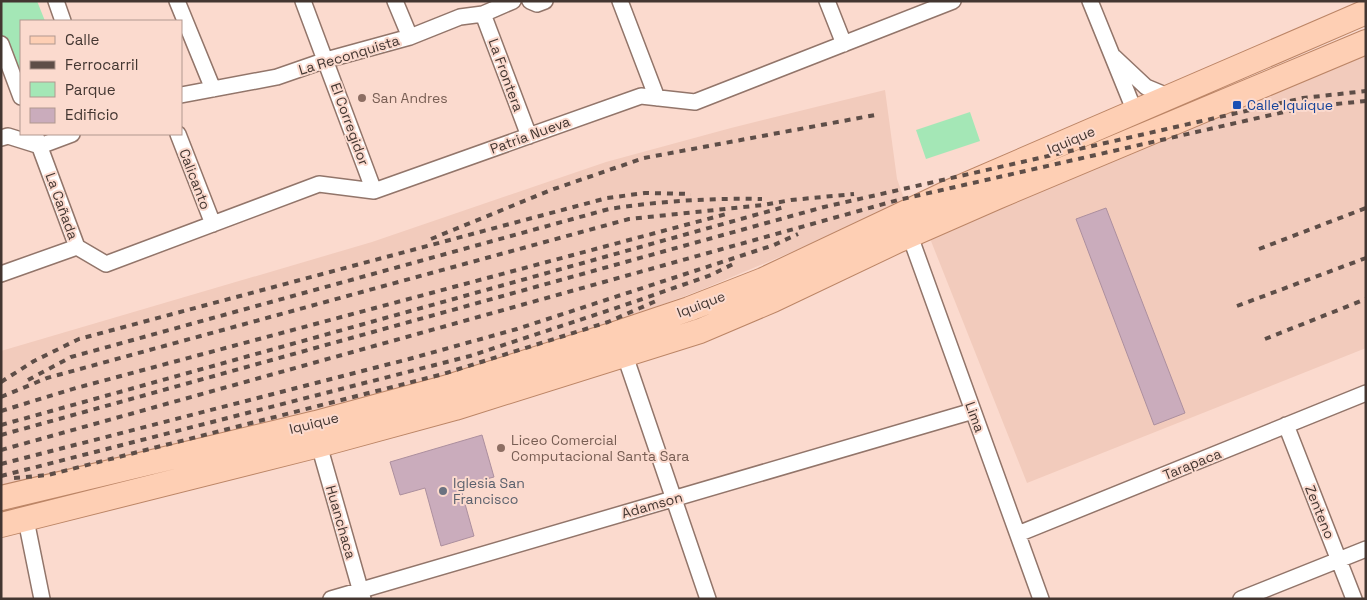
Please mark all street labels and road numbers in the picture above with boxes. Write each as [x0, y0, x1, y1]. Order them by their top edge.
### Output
street label: La Reconquista [296, 31, 402, 79]
street label: La Frontera [484, 36, 528, 114]
street label: El Corregidor [327, 80, 373, 168]
street label: Patria Nueva [487, 112, 573, 158]
street label: Iquique [1044, 122, 1098, 158]
street label: Calicanto [175, 146, 215, 212]
street label: La Cañada [42, 170, 82, 242]
street label: Iquique [674, 287, 728, 321]
street label: Lima [961, 399, 989, 435]
street label: Iquique [287, 408, 341, 438]
street label: Tarapaca [1160, 444, 1224, 484]
street label: Huanchaca [322, 483, 360, 561]
street label: Zenteno [1301, 483, 1339, 541]
street label: Adamson [619, 488, 685, 522]

